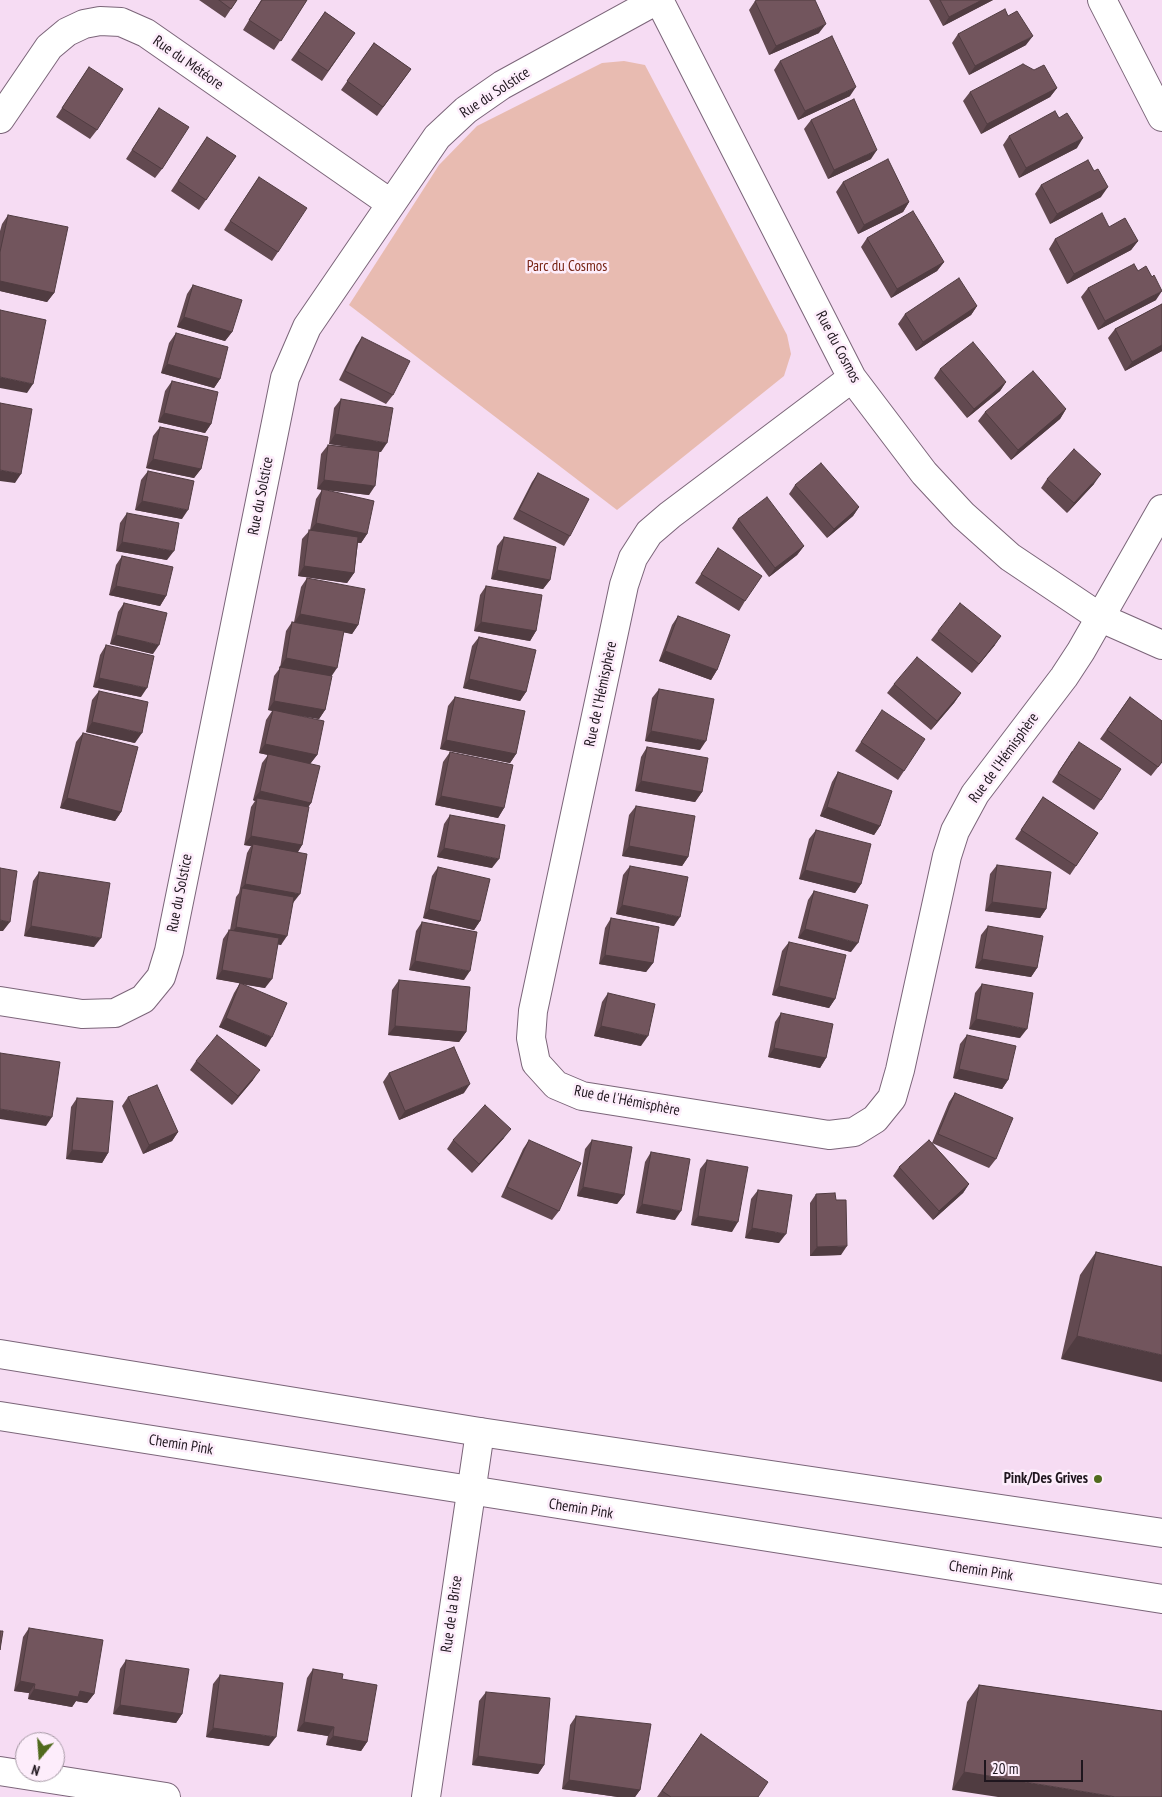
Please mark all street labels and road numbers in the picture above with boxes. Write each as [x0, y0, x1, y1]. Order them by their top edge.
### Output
street label: Rue du Météore [149, 32, 227, 94]
street label: Rue du Solstice [457, 64, 533, 122]
street label: Rue du Cosmos [812, 308, 864, 386]
street label: Rue du Solstice [245, 455, 277, 537]
street label: Rue de l'Hémisphère [581, 640, 621, 748]
street label: Rue de l'Hémisphère [965, 709, 1043, 807]
street label: Rue du Solstice [164, 852, 196, 934]
street label: Rue de l'Hémisphère [573, 1082, 681, 1120]
street label: Chemin Pink [148, 1431, 214, 1459]
street label: Chemin Pink [548, 1495, 614, 1523]
street label: Chemin Pink [948, 1557, 1014, 1585]
street label: Rue de la Brise [438, 1574, 466, 1654]

